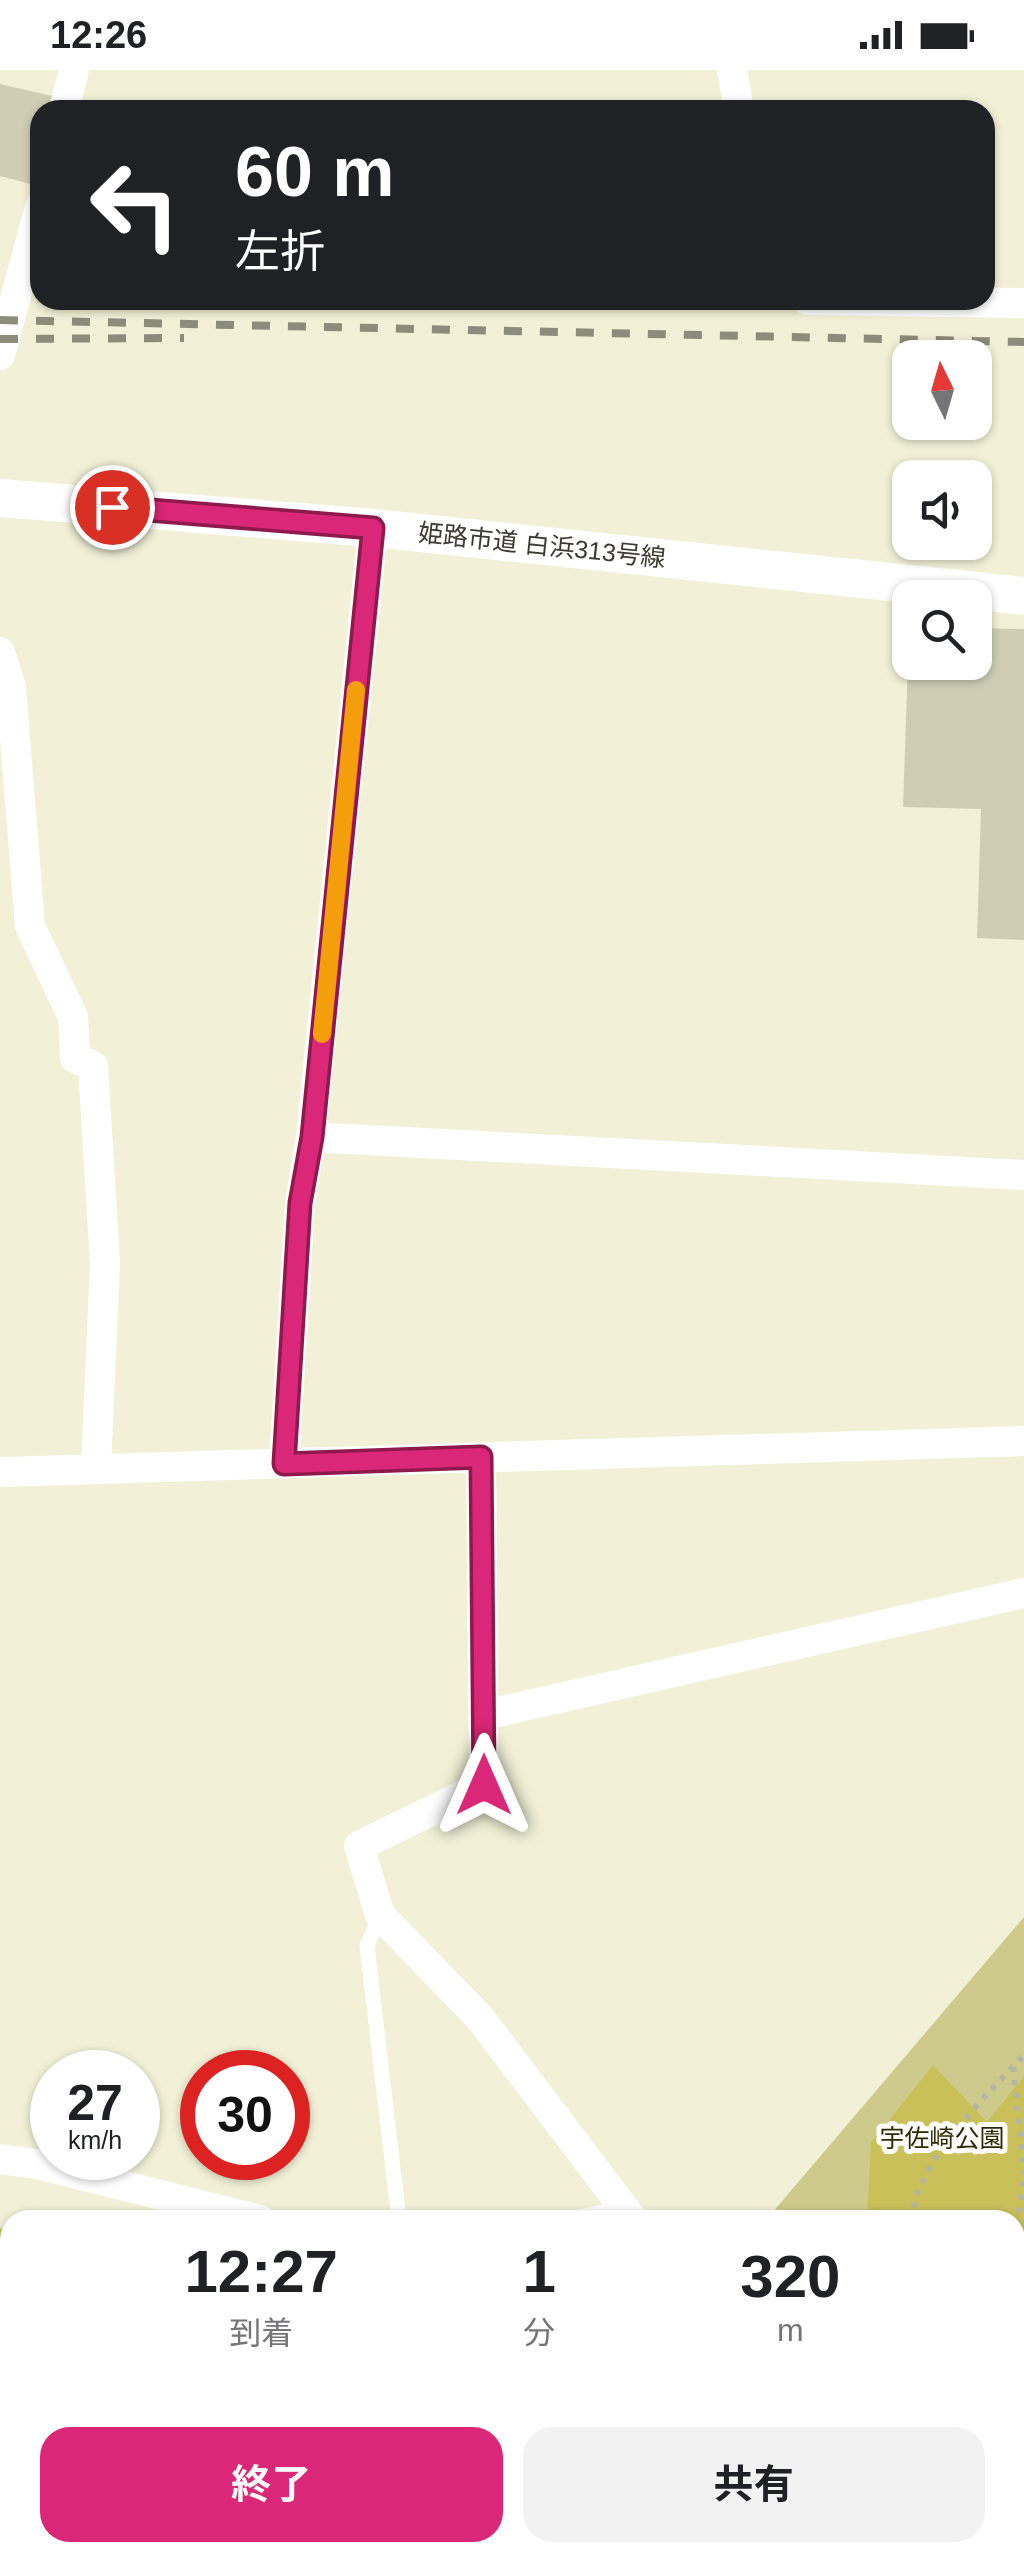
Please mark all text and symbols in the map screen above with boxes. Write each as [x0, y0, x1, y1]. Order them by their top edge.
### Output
text: 12:26 [50, 14, 147, 56]
text: 60 m [235, 133, 395, 211]
icon: left [70, 140, 200, 270]
text: 左折 [235, 226, 325, 277]
north arrow [892, 340, 992, 440]
map controls [892, 340, 992, 680]
button: sound [892, 460, 992, 560]
pin [70, 465, 155, 550]
icon: arrive [85, 480, 140, 535]
street label: 姫路市道 白浜313号線 [417, 518, 667, 572]
button: search [892, 580, 992, 680]
position arrow [432, 1733, 536, 1837]
speed limit sign: 30 [180, 2050, 310, 2180]
text: 27 [67, 2075, 123, 2131]
park label: 宇佐崎公園 [879, 2124, 1005, 2152]
text: km/h [68, 2126, 122, 2154]
text: 12:27 [185, 2238, 338, 2305]
text: 1 [522, 2238, 556, 2305]
text: 320 [740, 2243, 840, 2310]
text: m [777, 2312, 804, 2348]
text: 到着 [229, 2315, 293, 2351]
text: 分 [523, 2315, 555, 2351]
button: 終了 [40, 2427, 503, 2542]
button: 共有 [523, 2427, 985, 2542]

